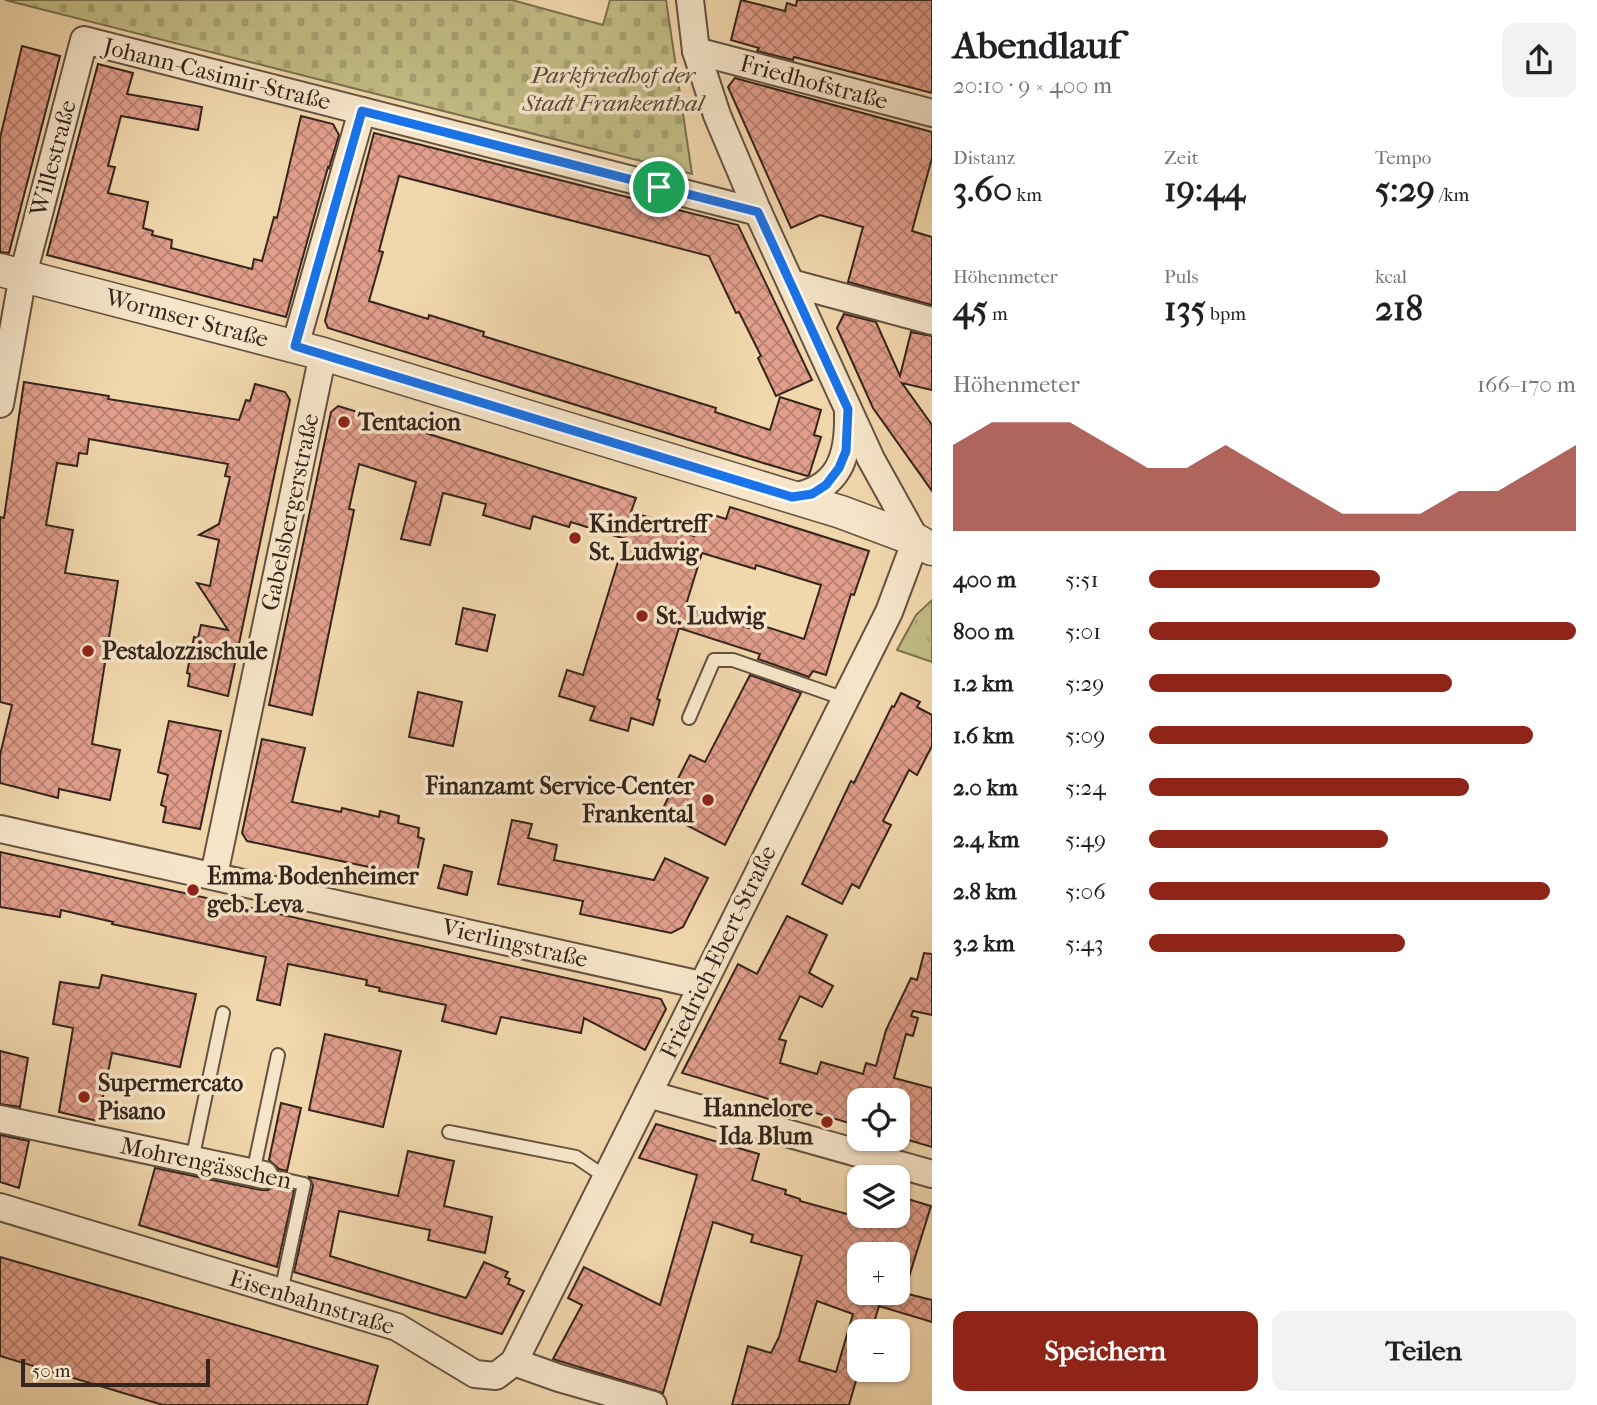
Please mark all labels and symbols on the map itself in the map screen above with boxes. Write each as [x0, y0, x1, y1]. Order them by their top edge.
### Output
street label: Johann-Casimir-Straße [99, 32, 334, 116]
street label: Friedhofstraße [737, 49, 891, 115]
park label: Parkfriedhof der Stadt Frankenthal [522, 61, 707, 117]
street label: Willestraße [24, 97, 82, 220]
pin [629, 157, 689, 217]
street label: Wormser Straße [102, 283, 272, 353]
place label: Tentacion [357, 408, 462, 436]
street label: Gabelsbergerstraße [255, 411, 325, 613]
marker: Tentacion [336, 414, 352, 430]
place label: Kindertreff St. Ludwig [589, 510, 713, 566]
marker: Kindertreff St. Ludwig [567, 530, 583, 546]
place label: St. Ludwig [656, 602, 766, 630]
marker: St. Ludwig [634, 608, 650, 624]
place label: Pestalozzischule [102, 637, 268, 665]
marker: Pestalozzischule [80, 643, 96, 659]
place label: Finanzamt Service-Center Frankental [424, 772, 695, 828]
marker: Finanzamt Service-Center Frankental [700, 792, 716, 808]
street label: Friedrich-Ebert-Straße [654, 841, 782, 1063]
place label: Emma Bodenheimer geb. Leva [207, 862, 420, 918]
marker: Emma Bodenheimer geb. Leva [185, 882, 201, 898]
street label: Vierlingstraße [438, 912, 591, 973]
place label: Supermercato Pisano [98, 1069, 243, 1125]
marker: Supermercato Pisano [76, 1089, 92, 1105]
place label: Hannelore Ida Blum [703, 1094, 814, 1150]
marker: Hannelore Ida Blum [819, 1114, 835, 1130]
street label: Mohrengässchen [118, 1131, 294, 1195]
street label: Eisenbahnstraße [226, 1264, 398, 1340]
scale bar [21, 1356, 210, 1388]

